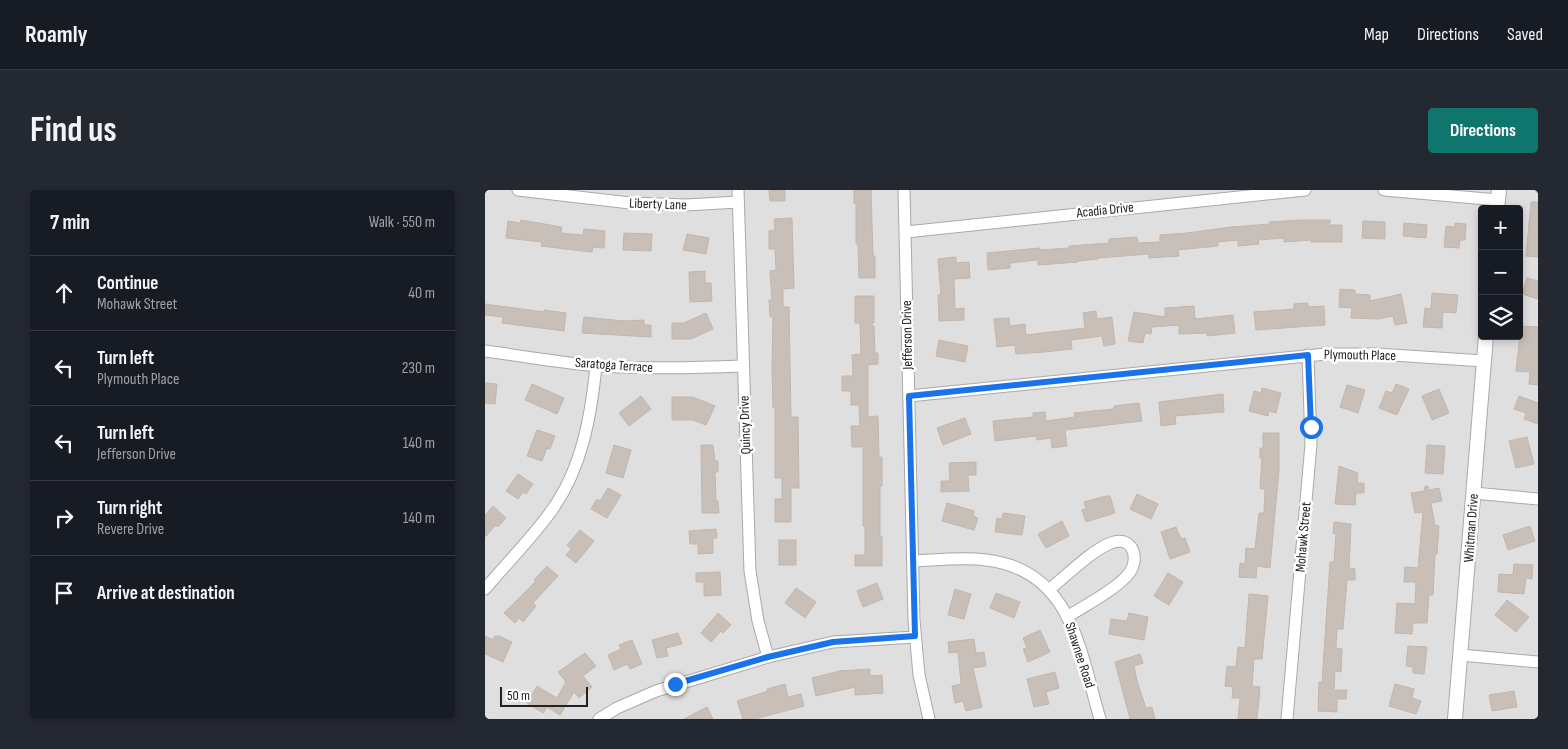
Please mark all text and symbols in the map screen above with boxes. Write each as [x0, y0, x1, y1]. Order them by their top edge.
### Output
text: Roamly [25, 20, 88, 49]
text: Map [1364, 24, 1389, 45]
text: Directions [1417, 24, 1479, 45]
text: Saved [1507, 24, 1543, 45]
button: Directions [1428, 108, 1538, 153]
text: Find us [30, 109, 117, 152]
street label: Liberty Lane [629, 195, 687, 213]
street label: Acadia Drive [1075, 199, 1134, 222]
map controls [1478, 205, 1523, 340]
button: + [1478, 205, 1523, 250]
text: 7 min [50, 210, 90, 235]
text: Walk · 550 m [369, 213, 435, 232]
button: − [1478, 250, 1523, 295]
text: Continue [97, 272, 158, 295]
icon: ahead [50, 279, 78, 307]
text: 40 m [408, 284, 435, 303]
text: Mohawk Street [97, 295, 177, 314]
button: layers [1478, 295, 1523, 340]
street label: Jefferson Drive [898, 300, 916, 371]
street label: Plymouth Place [1324, 346, 1396, 364]
text: Turn left [97, 347, 154, 370]
icon: left [50, 354, 78, 382]
street label: Saratoga Terrace [574, 354, 654, 376]
text: 230 m [402, 359, 435, 378]
text: Plymouth Place [97, 370, 179, 389]
street label: Quincy Drive [735, 395, 755, 455]
route start [1300, 416, 1323, 439]
text: Turn left [97, 422, 154, 445]
icon: left [50, 429, 78, 457]
text: 140 m [403, 434, 435, 453]
text: Jefferson Drive [97, 445, 176, 464]
street label: Whitman Drive [1460, 493, 1482, 563]
text: Turn right [97, 497, 162, 520]
street label: Mohawk Street [1291, 501, 1315, 573]
icon: right [50, 504, 78, 532]
text: 140 m [403, 509, 435, 528]
text: Revere Drive [97, 520, 164, 539]
icon: arrive [50, 579, 78, 607]
text: Arrive at destination [97, 582, 235, 605]
street label: Shawnee Road [1061, 620, 1099, 690]
route end [664, 673, 687, 696]
scale bar [500, 684, 587, 707]
text: 50 m [507, 687, 530, 704]

